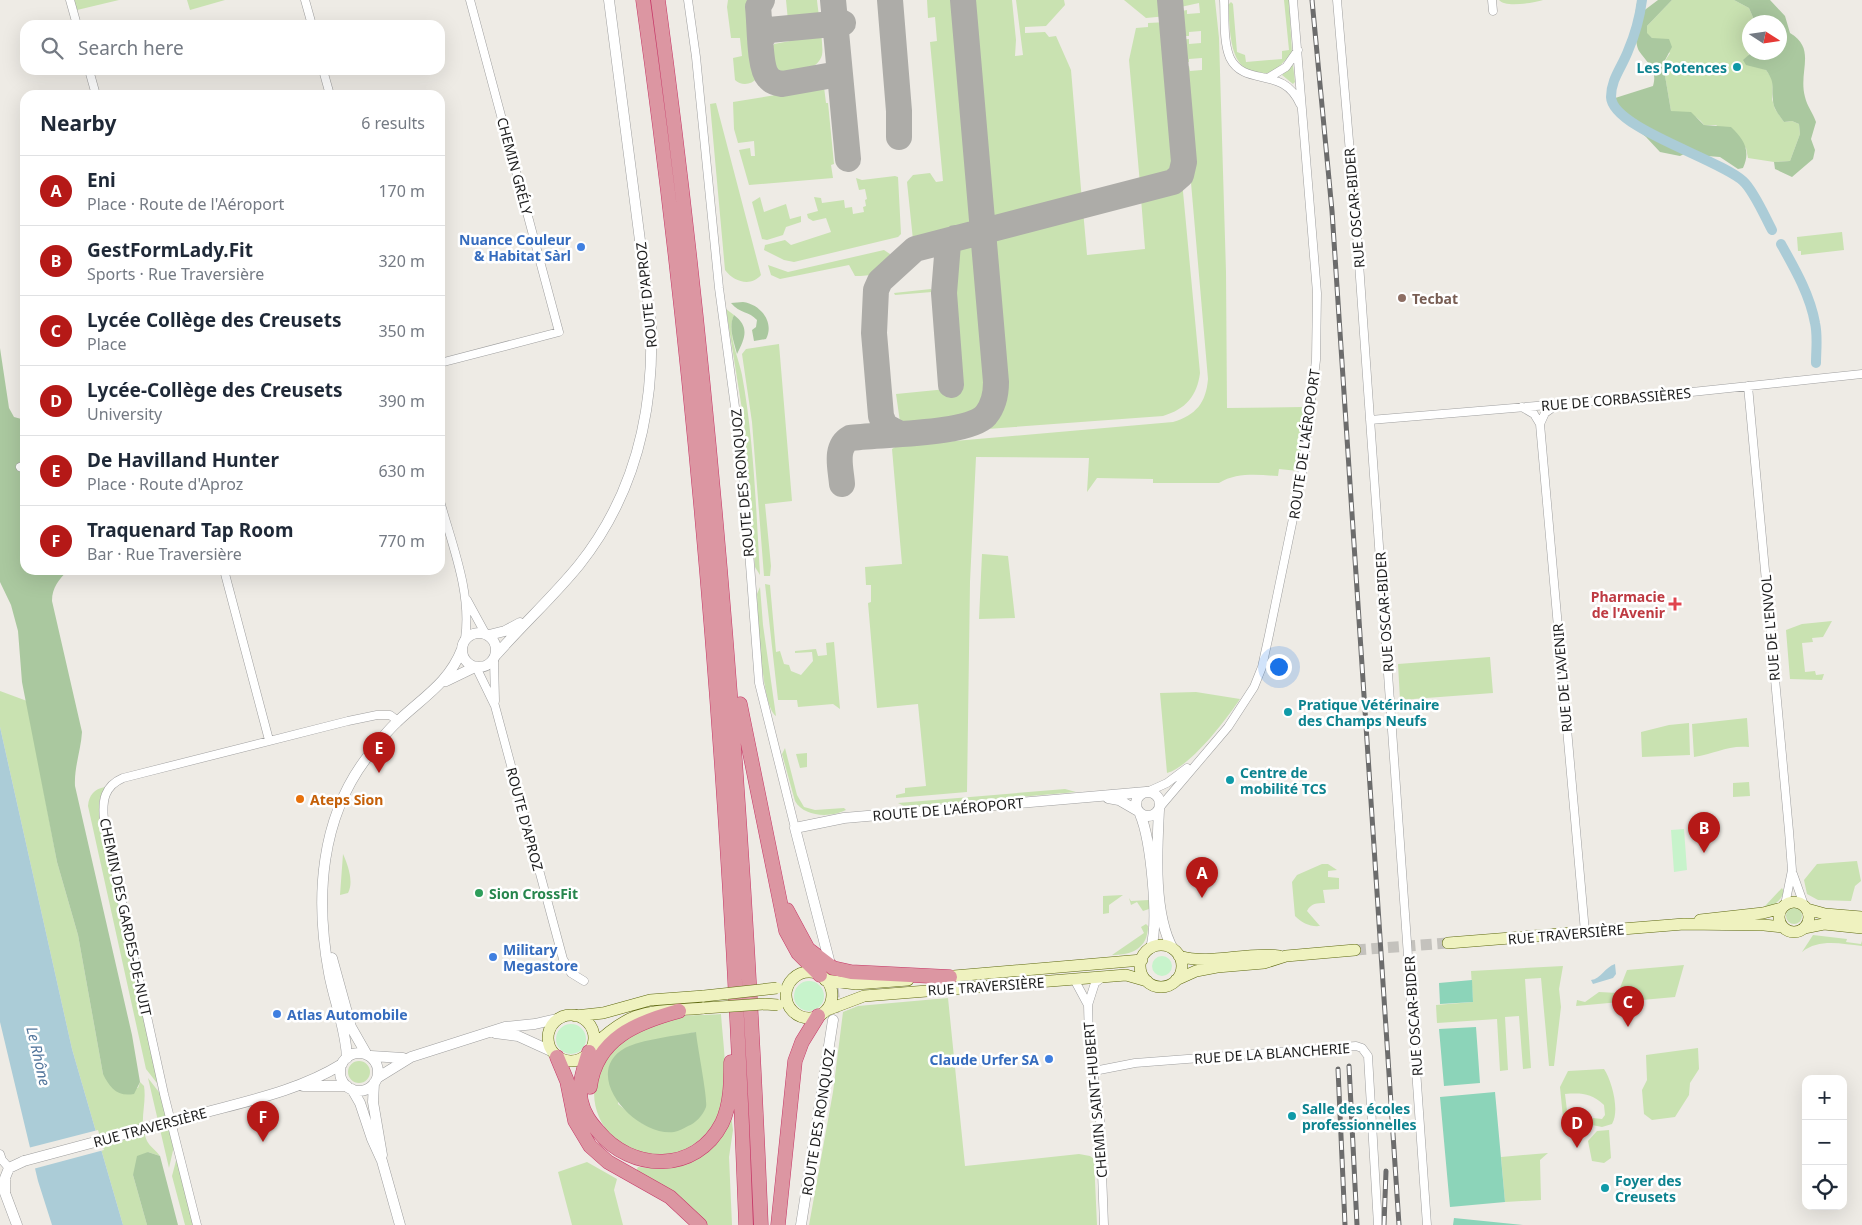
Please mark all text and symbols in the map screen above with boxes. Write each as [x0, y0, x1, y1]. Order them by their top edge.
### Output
north arrow [1742, 15, 1787, 60]
search box [20, 20, 445, 75]
icon: search [38, 34, 66, 62]
text: Search here [78, 35, 184, 61]
place label: Les Potences [1637, 58, 1727, 77]
marker: Les Potences [1731, 61, 1743, 73]
text: Nearby [40, 109, 116, 137]
text: 6 results [361, 112, 425, 134]
street label: CHEMIN GRÉLY [493, 115, 537, 217]
street label: RUE OSCAR-BIDER [1339, 147, 1369, 269]
text: Eni [87, 167, 116, 193]
text: A [50, 180, 62, 202]
text: 170 m [378, 180, 425, 202]
text: Place · Route de l'Aéroport [87, 193, 284, 215]
place label: Nuance Couleur & Habitat Sàrl [459, 230, 572, 265]
text: GestFormLady.Fit [87, 237, 253, 263]
marker: Nuance Couleur & Habitat Sàrl [575, 241, 587, 253]
street label: ROUTE D'APROZ [631, 241, 661, 349]
text: B [51, 250, 61, 272]
text: 320 m [378, 250, 425, 272]
text: Sports · Rue Traversière [87, 263, 264, 285]
place label: Tecbat [1412, 289, 1458, 308]
marker: Tecbat [1396, 292, 1408, 304]
text: Lycée Collège des Creusets [87, 307, 341, 333]
text: C [51, 320, 61, 342]
text: 350 m [378, 320, 425, 342]
text: Place [87, 333, 127, 355]
street label: ROUTE DE L'AÉROPORT [1284, 368, 1324, 520]
text: Lycée-Collège des Creusets [87, 377, 343, 403]
street label: RUE DE CORBASSIÈRES [1540, 383, 1692, 415]
text: D [50, 390, 62, 412]
text: 390 m [378, 390, 425, 412]
text: University [87, 403, 162, 425]
street label: ROUTE DES RONQUOZ [726, 408, 758, 558]
text: De Havilland Hunter [87, 447, 279, 473]
text: E [52, 460, 60, 482]
text: 630 m [378, 460, 425, 482]
text: Place · Route d'Aproz [87, 473, 243, 495]
text: Traquenard Tap Room [87, 517, 294, 543]
text: F [52, 530, 60, 552]
text: 770 m [378, 530, 425, 552]
text: Bar · Rue Traversière [87, 543, 242, 565]
street label: RUE OSCAR-BIDER [1370, 551, 1398, 673]
street label: RUE DE L'ENVOL [1756, 574, 1784, 682]
place label: Pharmacie de l'Avenir [1591, 587, 1666, 622]
marker: Pharmacie de l'Avenir [1669, 598, 1681, 610]
street label: RUE DE L'AVENIR [1548, 623, 1576, 733]
your location [1266, 654, 1292, 680]
place label: Pratique Vétérinaire des Champs Neufs [1298, 695, 1439, 730]
marker: Pratique Vétérinaire des Champs Neufs [1282, 706, 1294, 718]
pin: E [363, 732, 395, 773]
place label: Centre de mobilité TCS [1240, 763, 1327, 798]
street label: ROUTE D'APROZ [502, 765, 548, 873]
marker: Centre de mobilité TCS [1224, 774, 1236, 786]
place label: Ateps Sion [310, 790, 383, 809]
marker: Ateps Sion [294, 793, 306, 805]
street label: ROUTE DE L'AÉROPORT [872, 793, 1024, 825]
pin: B [1688, 812, 1720, 853]
street label: CHEMIN DES GARDES-DE-NUIT [96, 816, 156, 1018]
pin: A [1186, 857, 1218, 898]
place label: Sion CrossFit [489, 884, 578, 903]
marker: Sion CrossFit [473, 887, 485, 899]
street label: RUE TRAVERSIÈRE [1507, 919, 1625, 949]
place label: Military Megastore [503, 940, 578, 975]
marker: Military Megastore [487, 951, 499, 963]
street label: RUE OSCAR-BIDER [1399, 955, 1427, 1077]
street label: RUE TRAVERSIÈRE [927, 972, 1045, 1000]
pin: C [1612, 986, 1644, 1027]
place label: Atlas Automobile [287, 1005, 408, 1024]
marker: Atlas Automobile [271, 1008, 283, 1020]
street label: CHEMIN SAINT-HUBERT [1079, 1021, 1111, 1179]
water label: Le Rhône [22, 1024, 56, 1088]
street label: RUE DE LA BLANCHERIE [1193, 1038, 1351, 1068]
street label: ROUTE DES RONQUOZ [797, 1047, 839, 1197]
place label: Claude Urfer SA [930, 1050, 1039, 1069]
marker: Claude Urfer SA [1043, 1053, 1055, 1065]
map controls [1802, 1075, 1847, 1210]
button: + [1802, 1075, 1847, 1120]
place label: Salle des écoles professionnelles [1302, 1099, 1417, 1134]
pin: F [247, 1101, 279, 1142]
street label: RUE TRAVERSIÈRE [91, 1103, 209, 1151]
pin: D [1561, 1107, 1593, 1148]
marker: Salle des écoles professionnelles [1286, 1110, 1298, 1122]
button: − [1802, 1120, 1847, 1165]
button: locate [1802, 1165, 1847, 1210]
place label: Foyer des Creusets [1615, 1171, 1682, 1206]
marker: Foyer des Creusets [1599, 1182, 1611, 1194]

